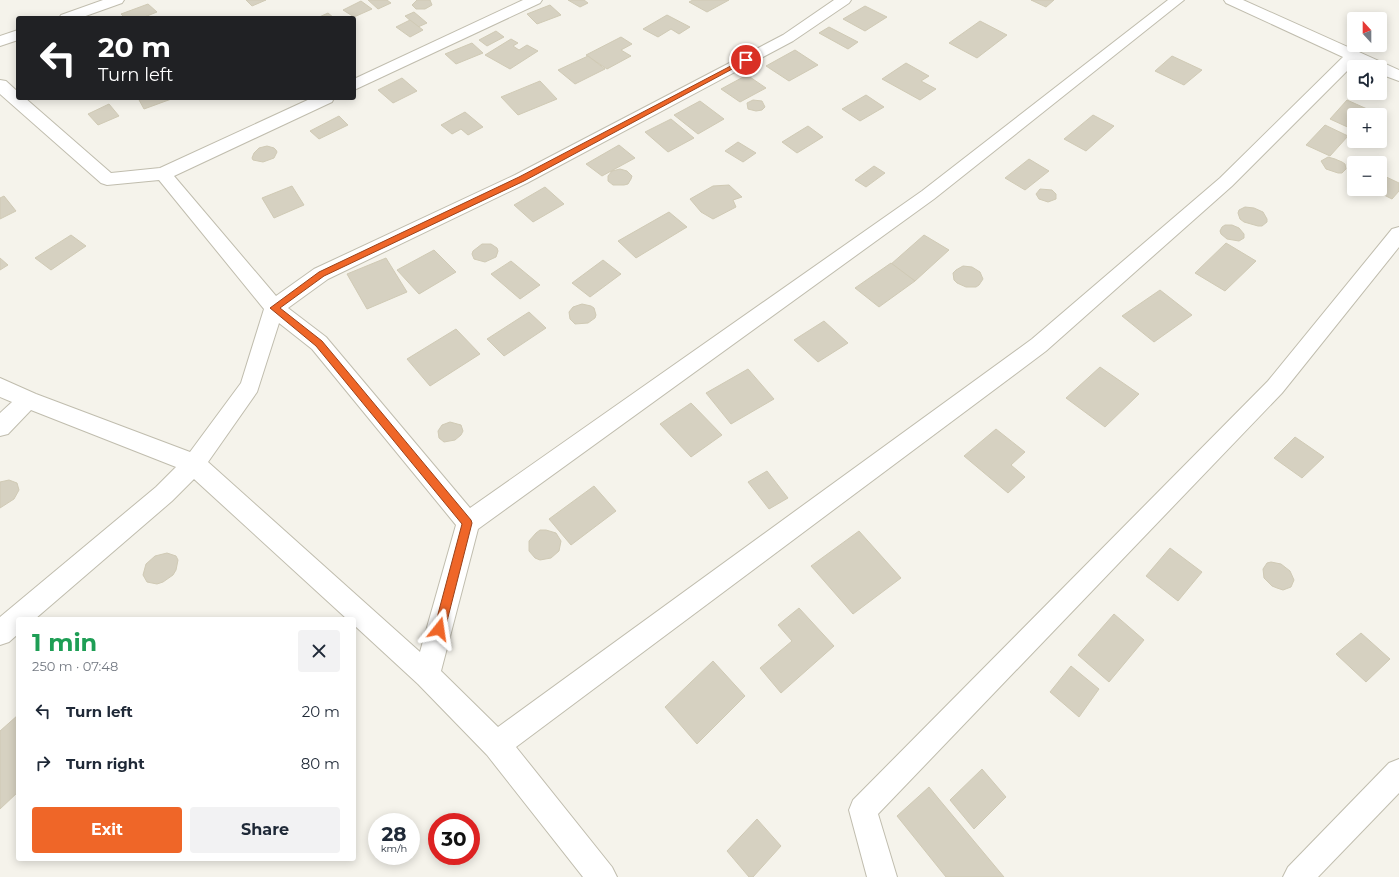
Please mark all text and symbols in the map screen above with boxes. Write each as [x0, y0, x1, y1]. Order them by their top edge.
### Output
north arrow [1347, 12, 1387, 52]
map controls [1347, 12, 1387, 196]
text: 20 m [98, 30, 171, 64]
icon: left [32, 32, 84, 84]
pin [729, 43, 763, 77]
icon: arrive [735, 49, 757, 71]
button: sound [1347, 60, 1387, 100]
text: Turn left [98, 64, 173, 86]
button: + [1347, 108, 1387, 148]
button: − [1347, 156, 1387, 196]
position arrow [418, 608, 460, 650]
text: 1 min [32, 628, 97, 657]
button: close [298, 630, 340, 672]
text: 250 m · 07:48 [32, 658, 118, 674]
icon: left [32, 700, 54, 722]
text: Turn left [66, 702, 133, 721]
text: 20 m [302, 702, 340, 721]
icon: right [32, 752, 54, 774]
text: Turn right [66, 754, 145, 773]
text: 80 m [301, 754, 340, 773]
button: Exit [32, 807, 182, 853]
button: Share [190, 807, 340, 853]
speed limit sign: 30 [428, 813, 480, 865]
text: 28 [382, 822, 407, 846]
text: km/h [381, 842, 407, 855]

